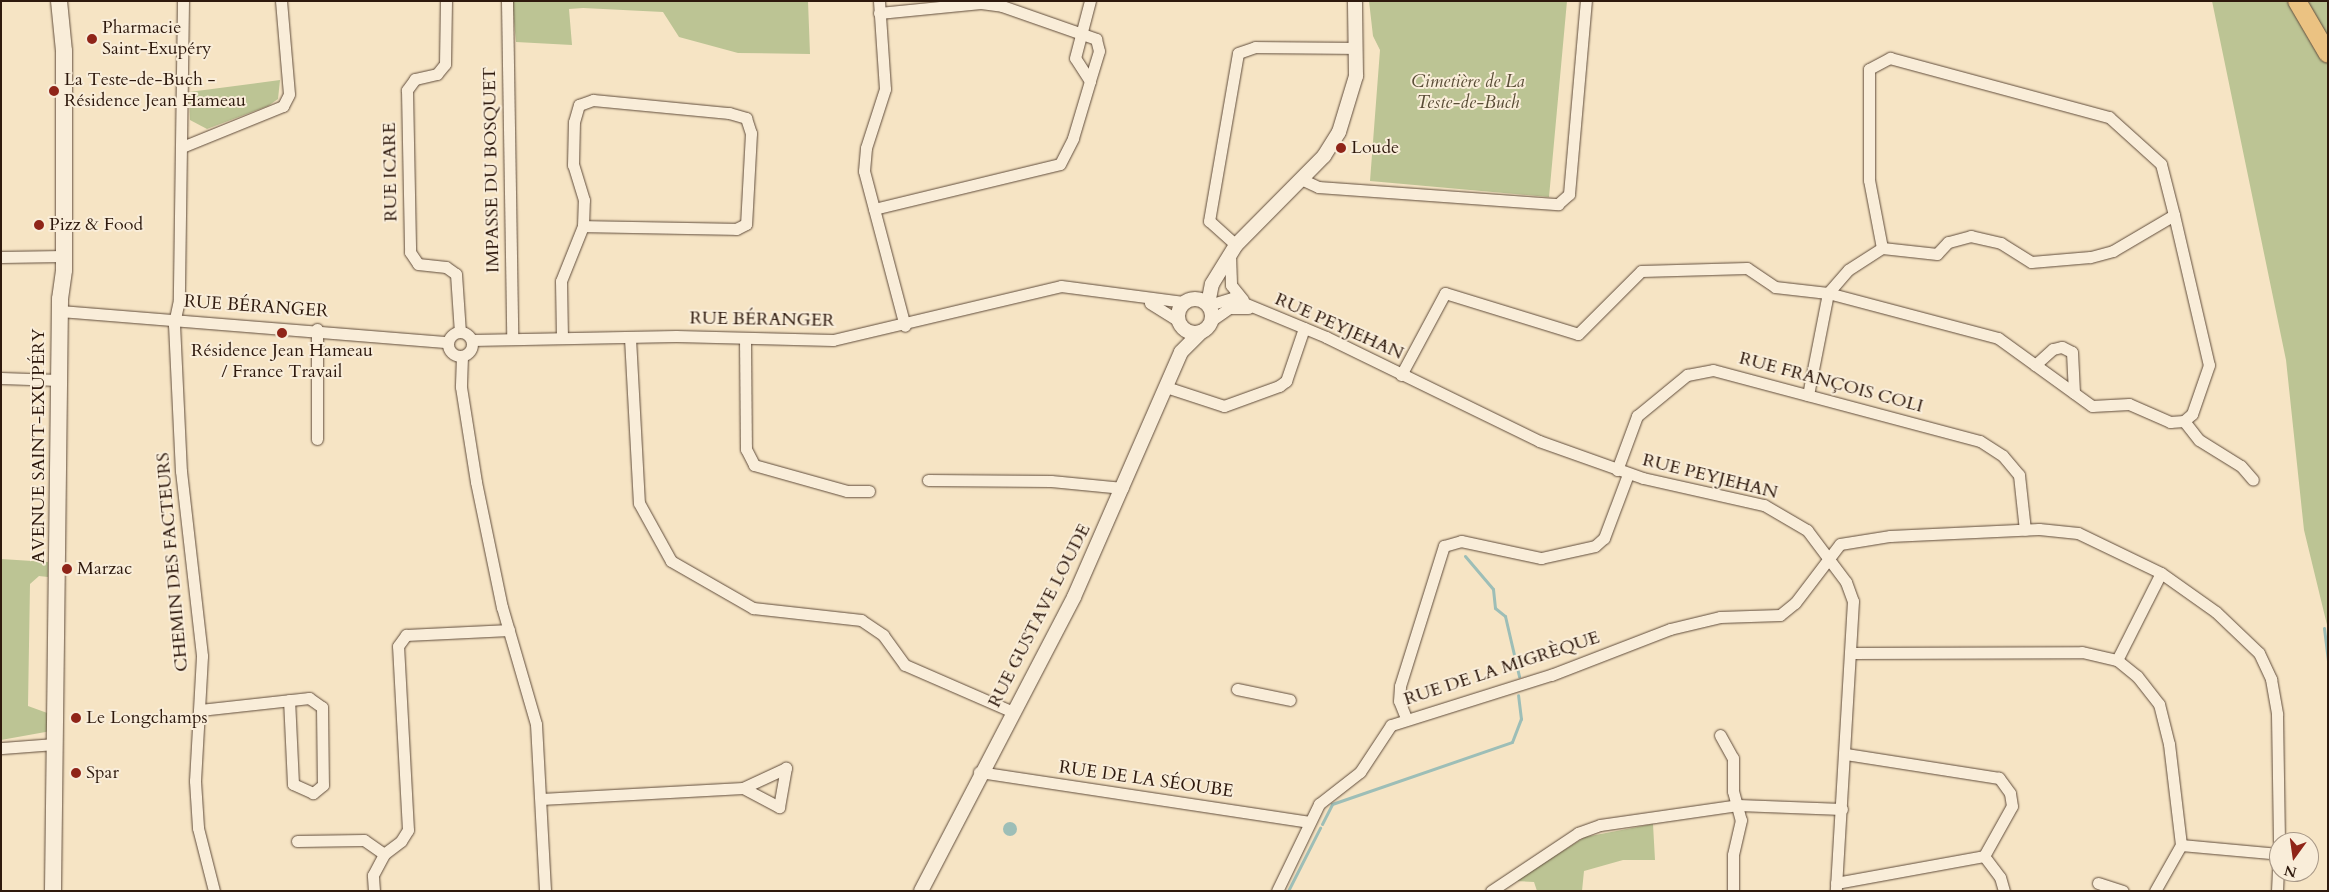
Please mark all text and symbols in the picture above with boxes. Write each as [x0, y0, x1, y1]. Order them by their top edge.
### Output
place label: Pharmacie Saint-Exupéry [102, 18, 212, 60]
marker: Pharmacie Saint-Exupéry [86, 33, 98, 45]
street label: IMPASSE DU BOSQUET [479, 67, 505, 273]
place label: La Teste-de-Buch - Résidence Jean Hameau [64, 70, 246, 112]
park label: Cimetière de La Teste-de-Buch [1411, 72, 1525, 115]
marker: La Teste-de-Buch - Résidence Jean Hameau [48, 85, 60, 97]
street label: RUE ICARE [379, 122, 403, 222]
place label: Loude [1351, 137, 1399, 159]
marker: Loude [1335, 142, 1347, 154]
place label: Pizz & Food [49, 214, 143, 236]
marker: Pizz & Food [33, 219, 45, 231]
street label: RUE PEYJEHAN [1271, 289, 1407, 365]
street label: RUE BÉRANGER [183, 291, 329, 323]
street label: RUE BÉRANGER [689, 308, 835, 332]
marker: Résidence Jean Hameau / France Travail [276, 327, 288, 339]
street label: AVENUE SAINT-EXUPÉRY [28, 328, 50, 564]
place label: Résidence Jean Hameau / France Travail [191, 341, 373, 384]
street label: RUE FRANÇOIS COLI [1737, 348, 1925, 418]
street label: RUE PEYJEHAN [1640, 450, 1780, 504]
street label: CHEMIN DES FACTEURS [153, 451, 193, 673]
street label: RUE GUSTAVE LOUDE [984, 521, 1096, 711]
place label: Marzac [77, 558, 132, 580]
marker: Marzac [61, 563, 73, 575]
street label: RUE DE LA MIGRÈQUE [1401, 627, 1603, 711]
place label: Le Longchamps [86, 707, 208, 729]
marker: Le Longchamps [70, 712, 82, 724]
street label: RUE DE LA SÉOUBE [1057, 757, 1235, 803]
place label: Spar [86, 762, 119, 784]
marker: Spar [70, 767, 82, 779]
north arrow [2269, 832, 2319, 882]
text: N [2282, 860, 2299, 882]

